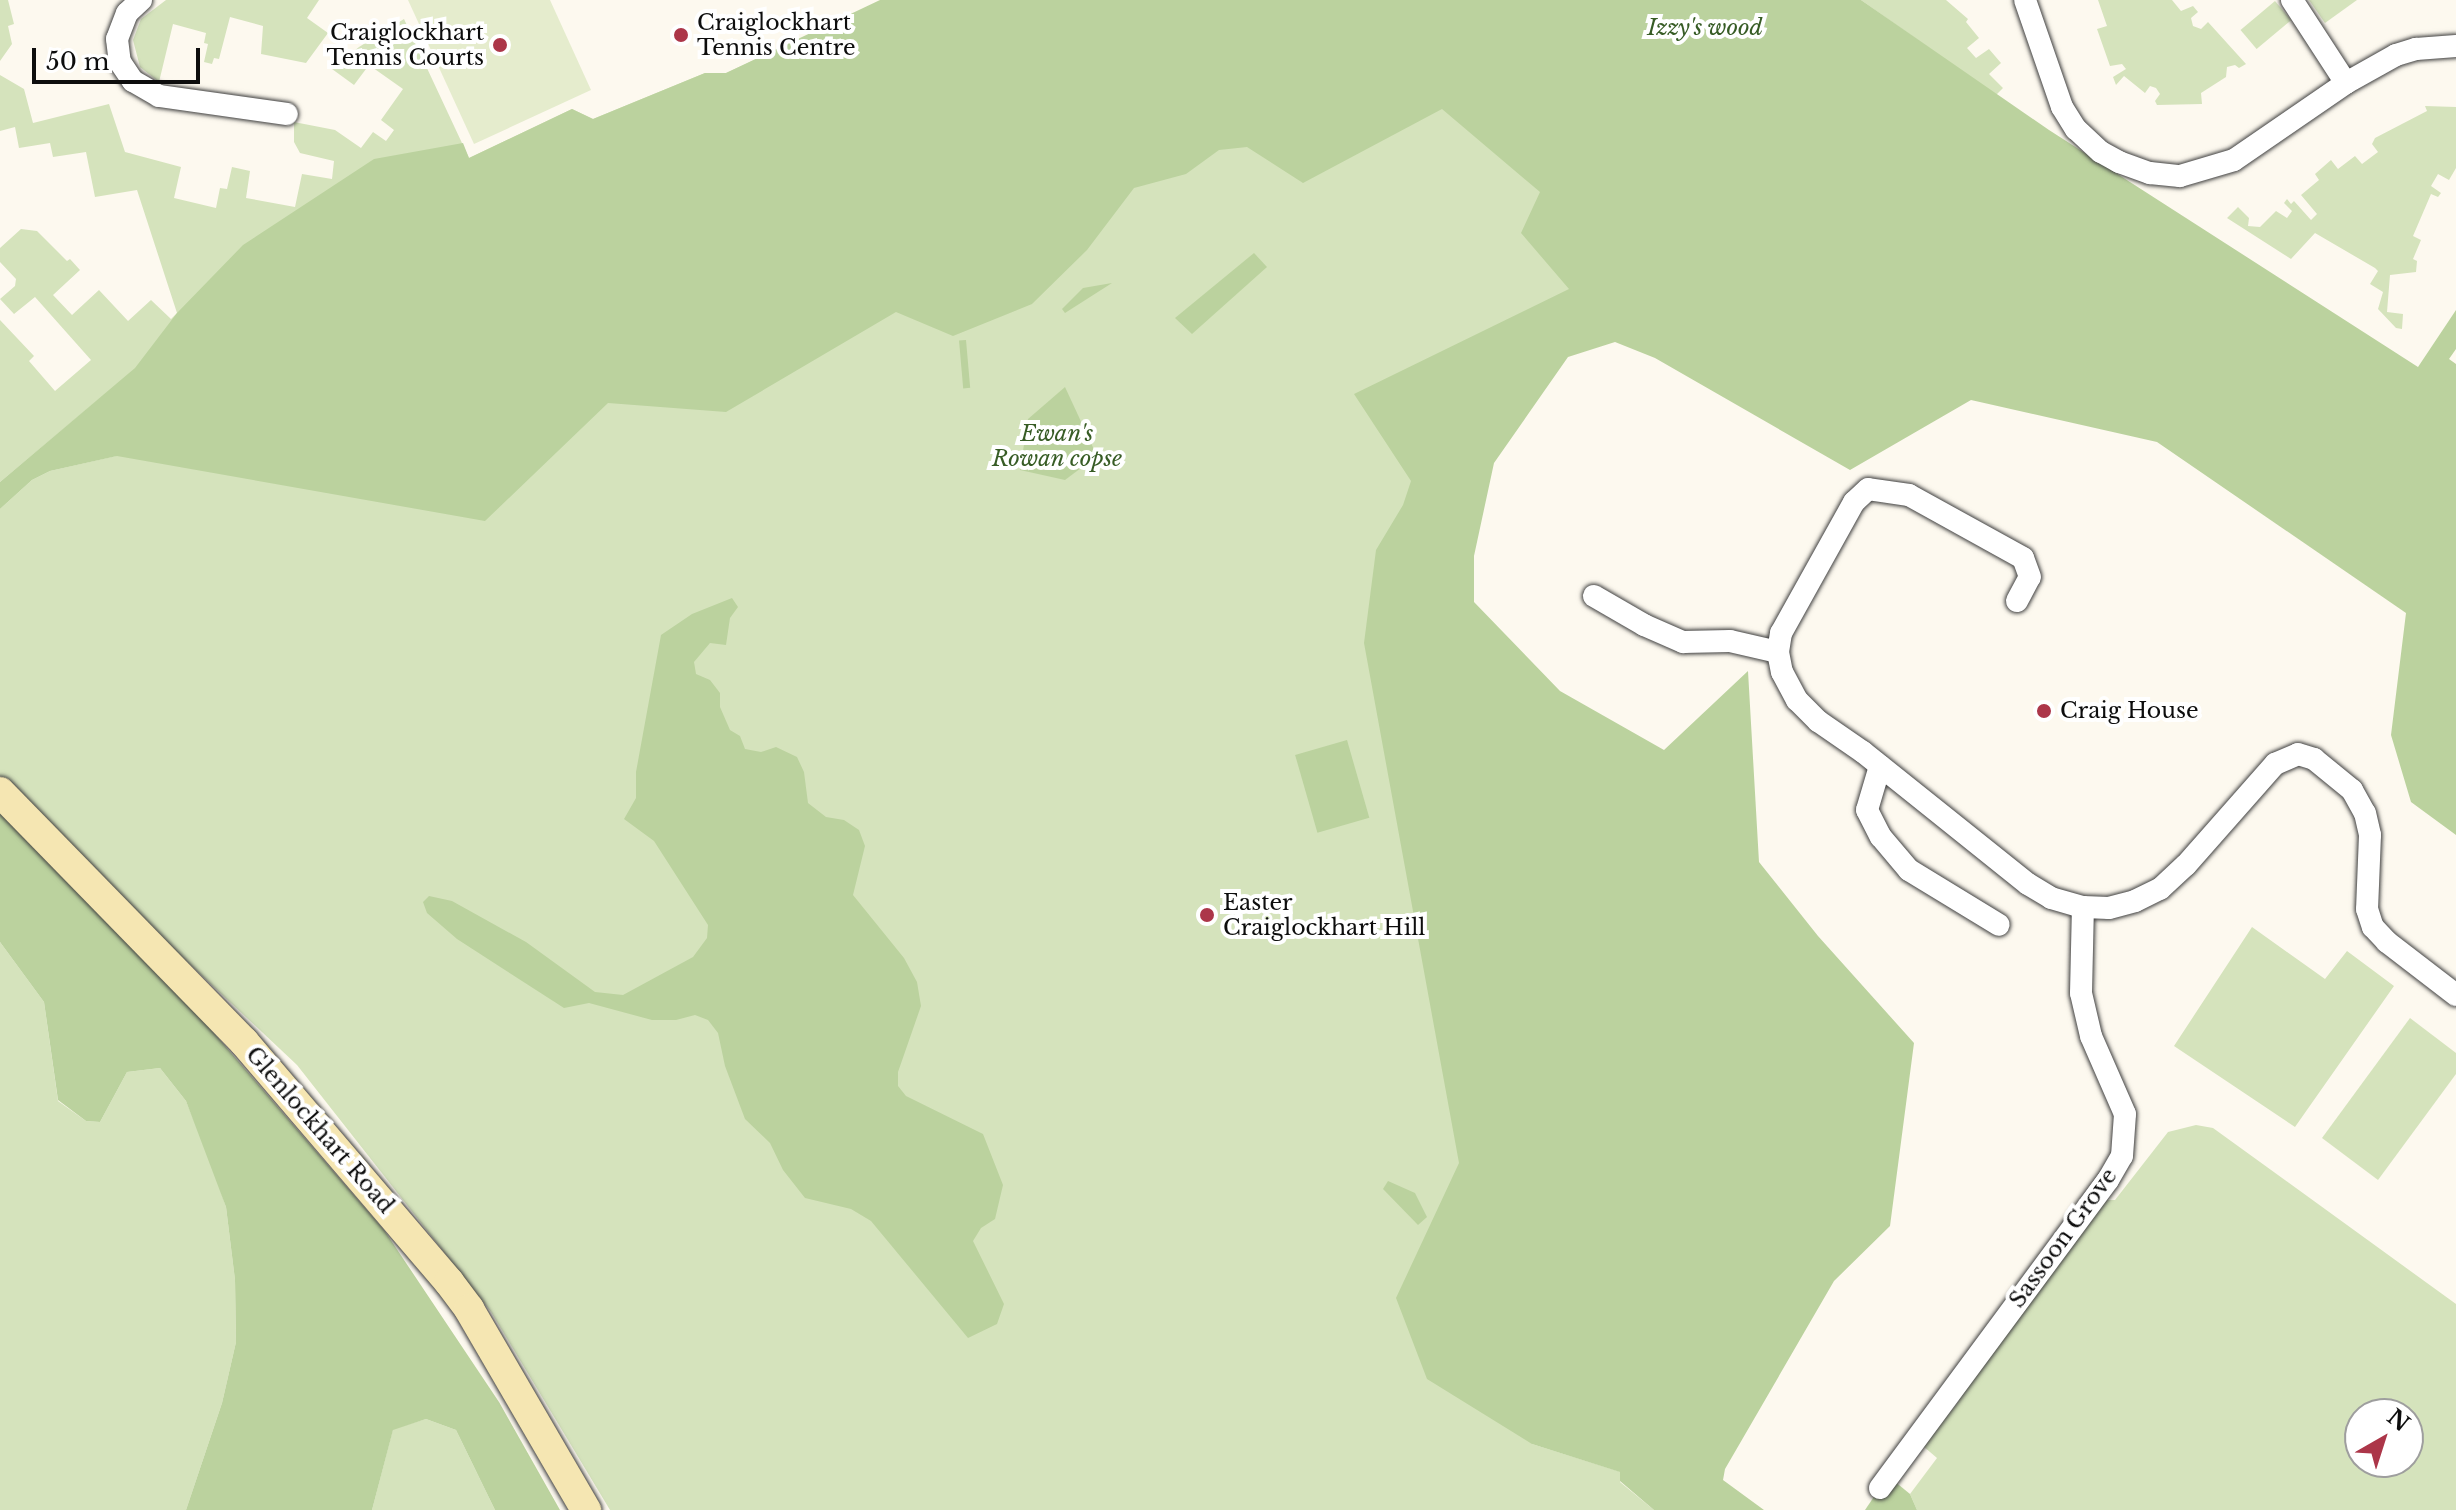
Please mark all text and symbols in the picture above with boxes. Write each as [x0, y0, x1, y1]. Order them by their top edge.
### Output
place label: Craiglockhart Tennis Centre [697, 9, 856, 60]
park label: Izzy's wood [1647, 15, 1763, 41]
place label: Craiglockhart Tennis Courts [326, 19, 484, 70]
marker: Craiglockhart Tennis Centre [672, 26, 690, 44]
scale bar [36, 32, 204, 82]
marker: Craiglockhart Tennis Courts [491, 36, 509, 54]
text: 50 m [46, 47, 109, 76]
park label: Ewan's Rowan copse [992, 420, 1122, 472]
place label: Craig House [2060, 698, 2199, 724]
marker: Craig House [2035, 702, 2053, 720]
place label: Easter Craiglockhart Hill [1223, 889, 1425, 940]
marker: Easter Craiglockhart Hill [1198, 906, 1216, 924]
street label: Glenlockhart Road [241, 1041, 399, 1219]
street label: Sassoon Grove [2004, 1163, 2122, 1313]
north arrow [2344, 1398, 2424, 1478]
text: N [2382, 1404, 2415, 1438]

